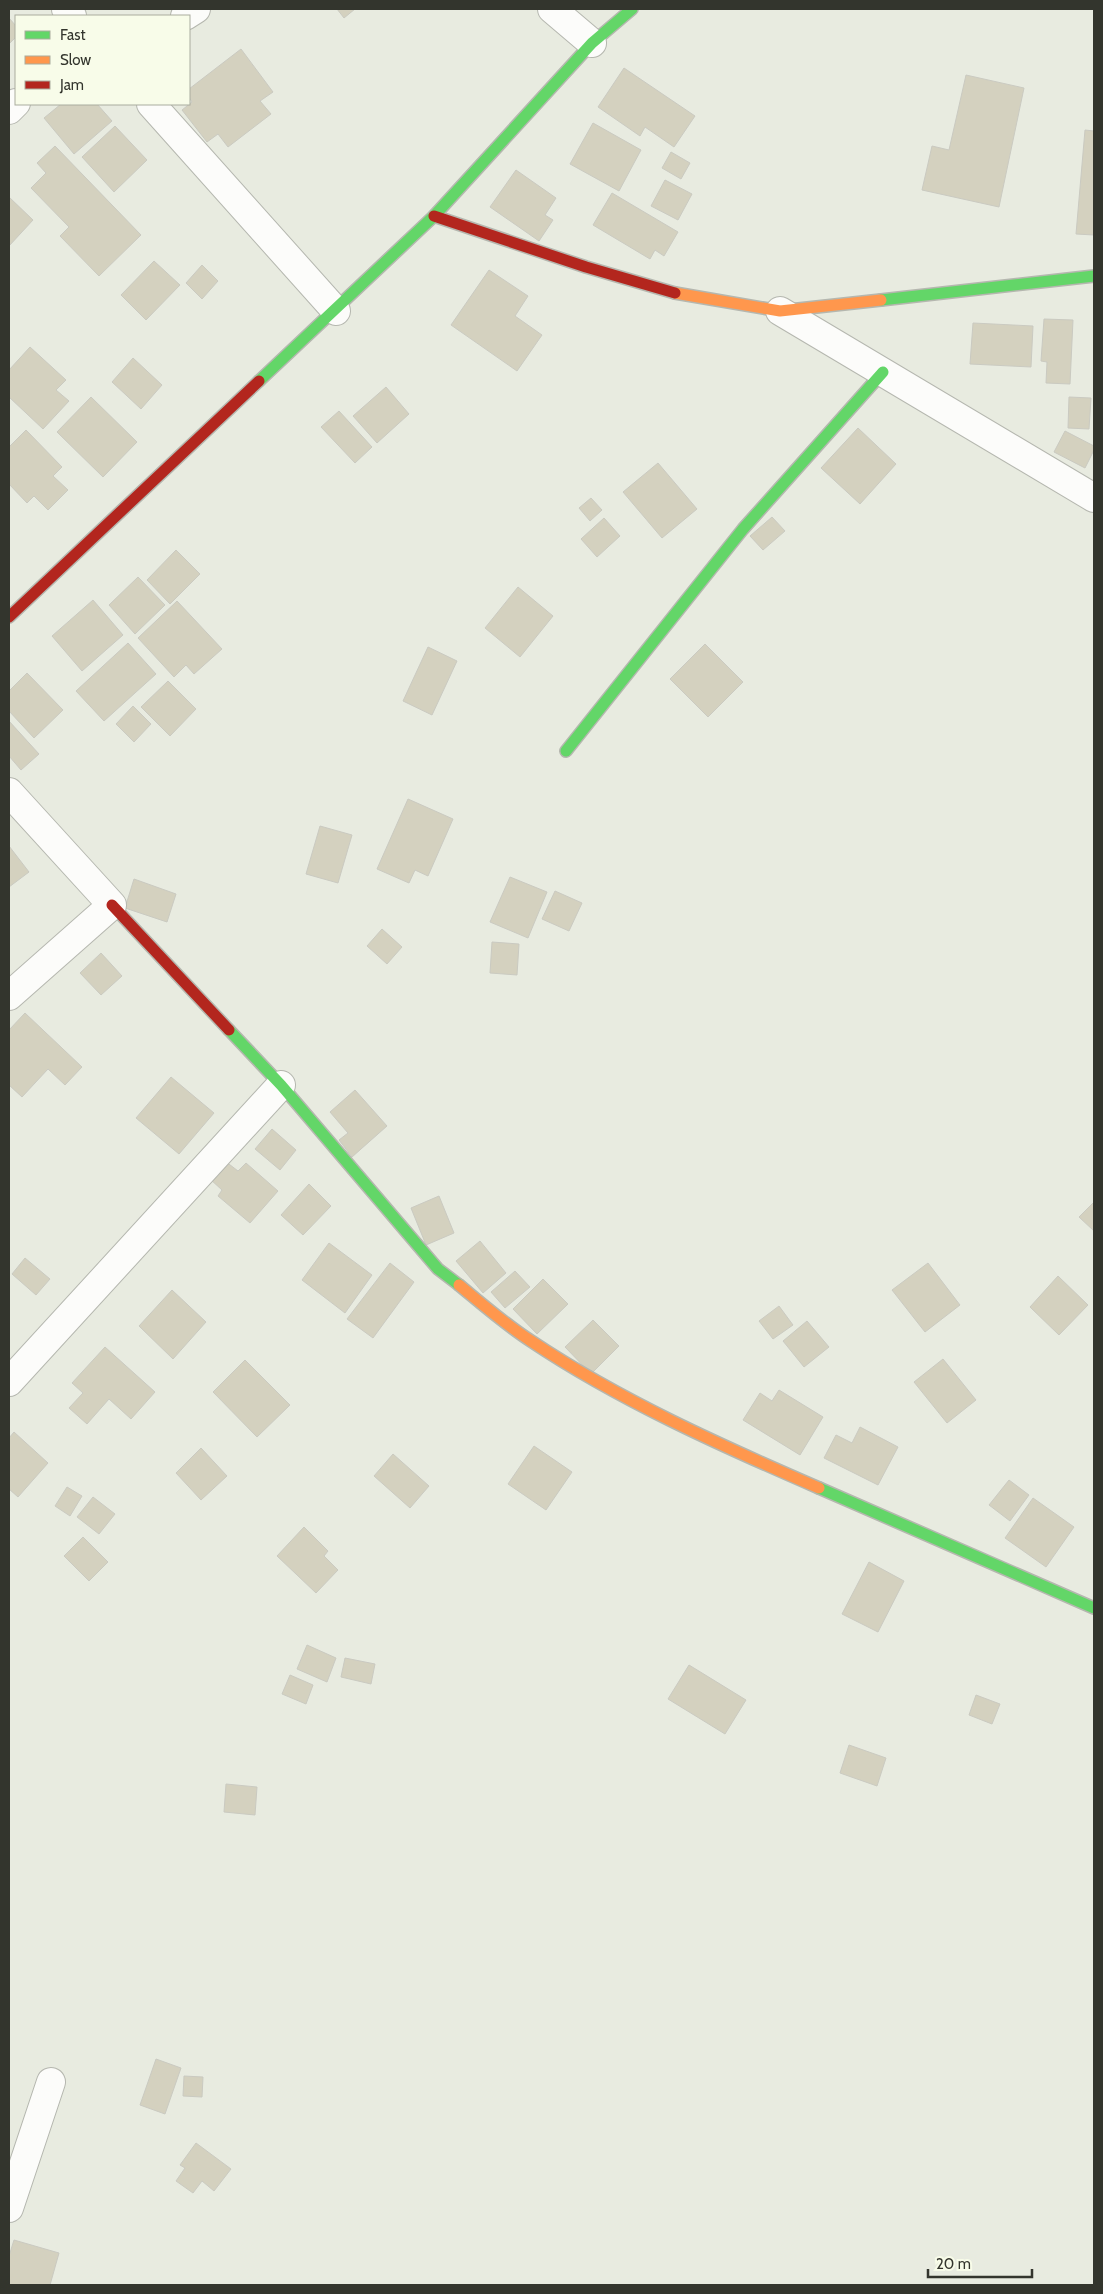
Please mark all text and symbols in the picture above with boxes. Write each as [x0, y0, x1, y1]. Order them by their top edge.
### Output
legend [15, 15, 190, 105]
text: Fast [60, 26, 85, 44]
text: Slow [60, 51, 91, 69]
text: Jam [59, 76, 84, 94]
scale bar [928, 2246, 1032, 2278]
text: 20 m [936, 2255, 971, 2273]

